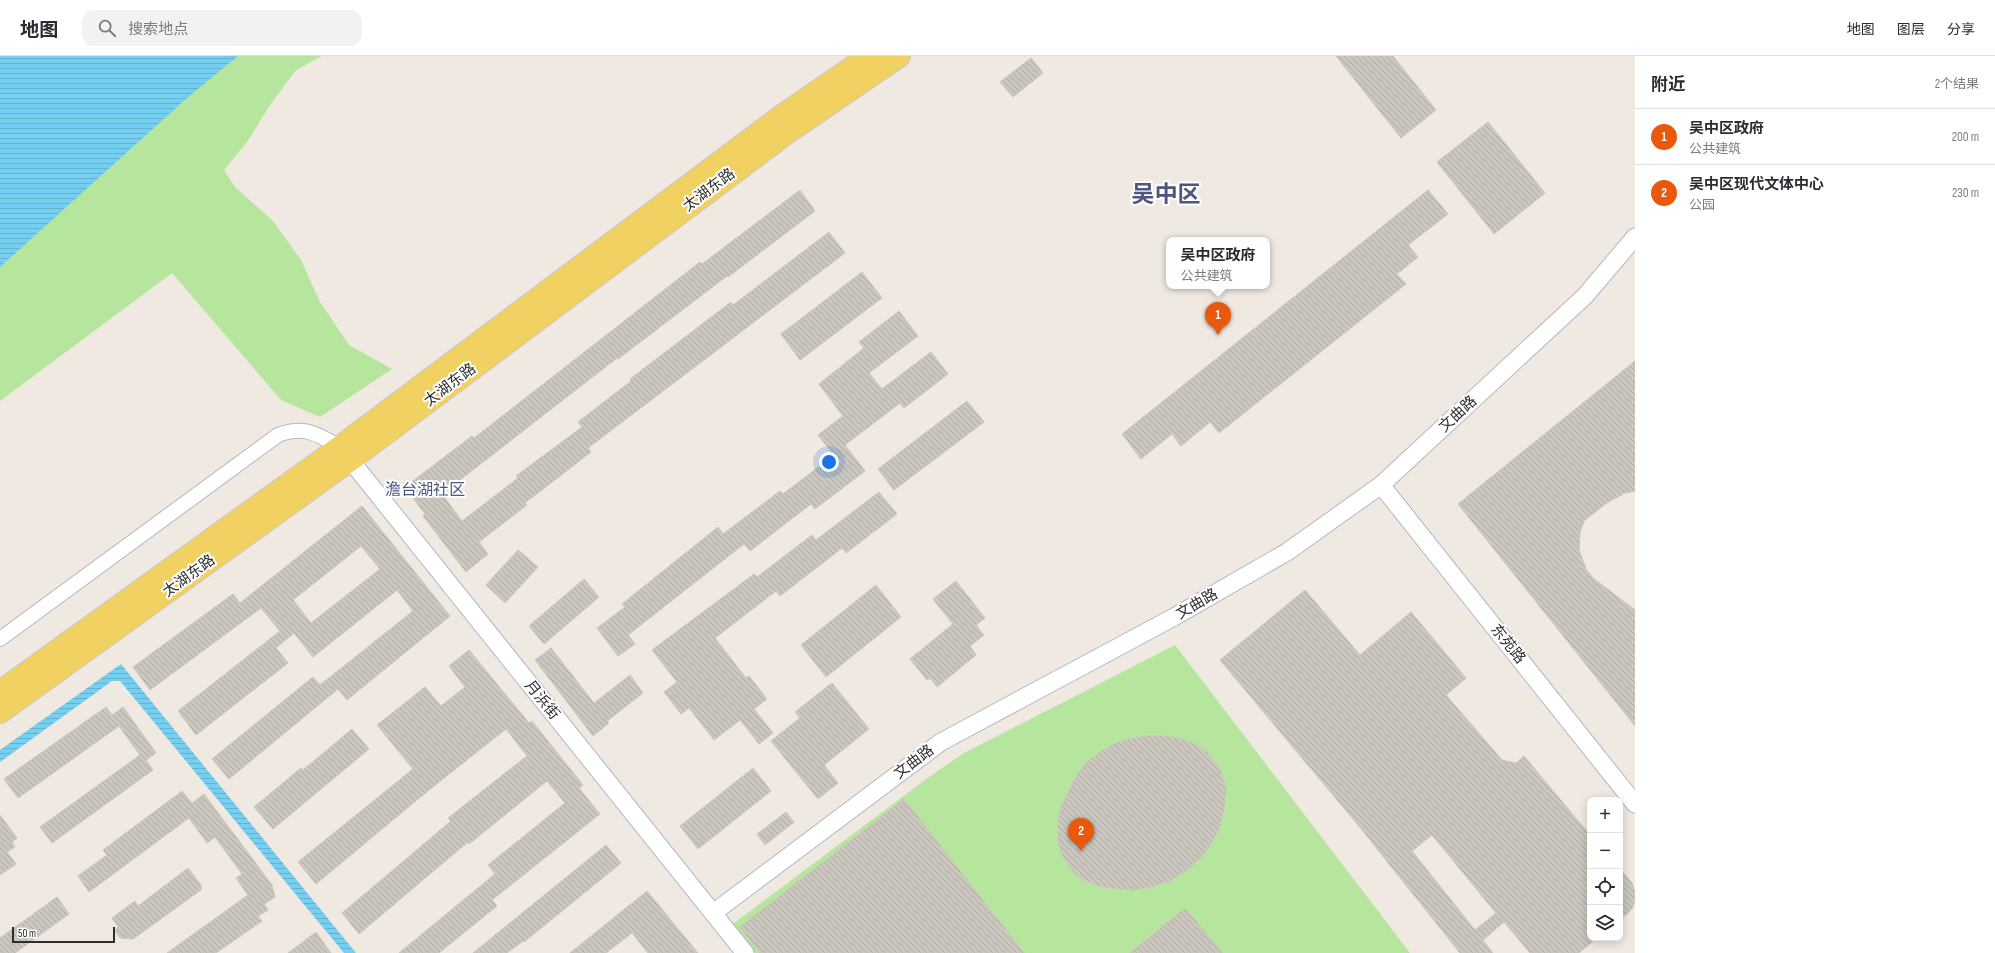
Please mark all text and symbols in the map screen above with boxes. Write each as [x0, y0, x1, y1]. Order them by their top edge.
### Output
search box [82, 10, 362, 46]
icon: search [96, 17, 118, 39]
text: 地图 [20, 19, 58, 42]
text: 搜索地点 [128, 20, 188, 39]
text: 地图 [1847, 21, 1875, 38]
text: 图层 [1897, 21, 1925, 38]
text: 分享 [1947, 21, 1975, 38]
text: 附近 [1651, 75, 1685, 95]
text: 2个结果 [1935, 76, 1979, 92]
text: 吴中区政府 [1689, 119, 1764, 138]
text: 1 [1661, 129, 1667, 145]
text: 200 m [1952, 129, 1979, 145]
text: 公共建筑 [1689, 141, 1741, 157]
street label: 太湖东路 [679, 164, 739, 216]
text: 吴中区现代文体中心 [1689, 175, 1824, 194]
district label: 吴中区 [1132, 181, 1201, 209]
text: 2 [1661, 185, 1667, 201]
text: 230 m [1952, 185, 1979, 201]
text: 公园 [1689, 197, 1715, 213]
popup [1166, 237, 1270, 289]
text: 吴中区政府 [1180, 246, 1256, 265]
text: 公共建筑 [1180, 268, 1233, 284]
pin: 1 [1205, 302, 1231, 335]
street label: 太湖东路 [420, 359, 480, 411]
street label: 文曲路 [1435, 392, 1481, 436]
your location [819, 452, 839, 472]
district label: 澹台湖社区 [385, 481, 465, 500]
street label: 太湖东路 [159, 551, 219, 601]
street label: 文曲路 [1173, 585, 1221, 623]
street label: 东苑路 [1486, 621, 1530, 667]
street label: 月浜街 [520, 677, 564, 723]
street label: 文曲路 [890, 741, 938, 783]
map controls [1587, 797, 1623, 941]
button: + [1587, 797, 1623, 833]
pin: 2 [1068, 818, 1094, 851]
button: − [1587, 833, 1623, 869]
button: locate [1587, 869, 1623, 905]
button: layers [1587, 905, 1623, 941]
scale bar [12, 925, 115, 944]
text: 50 m [18, 927, 36, 940]

